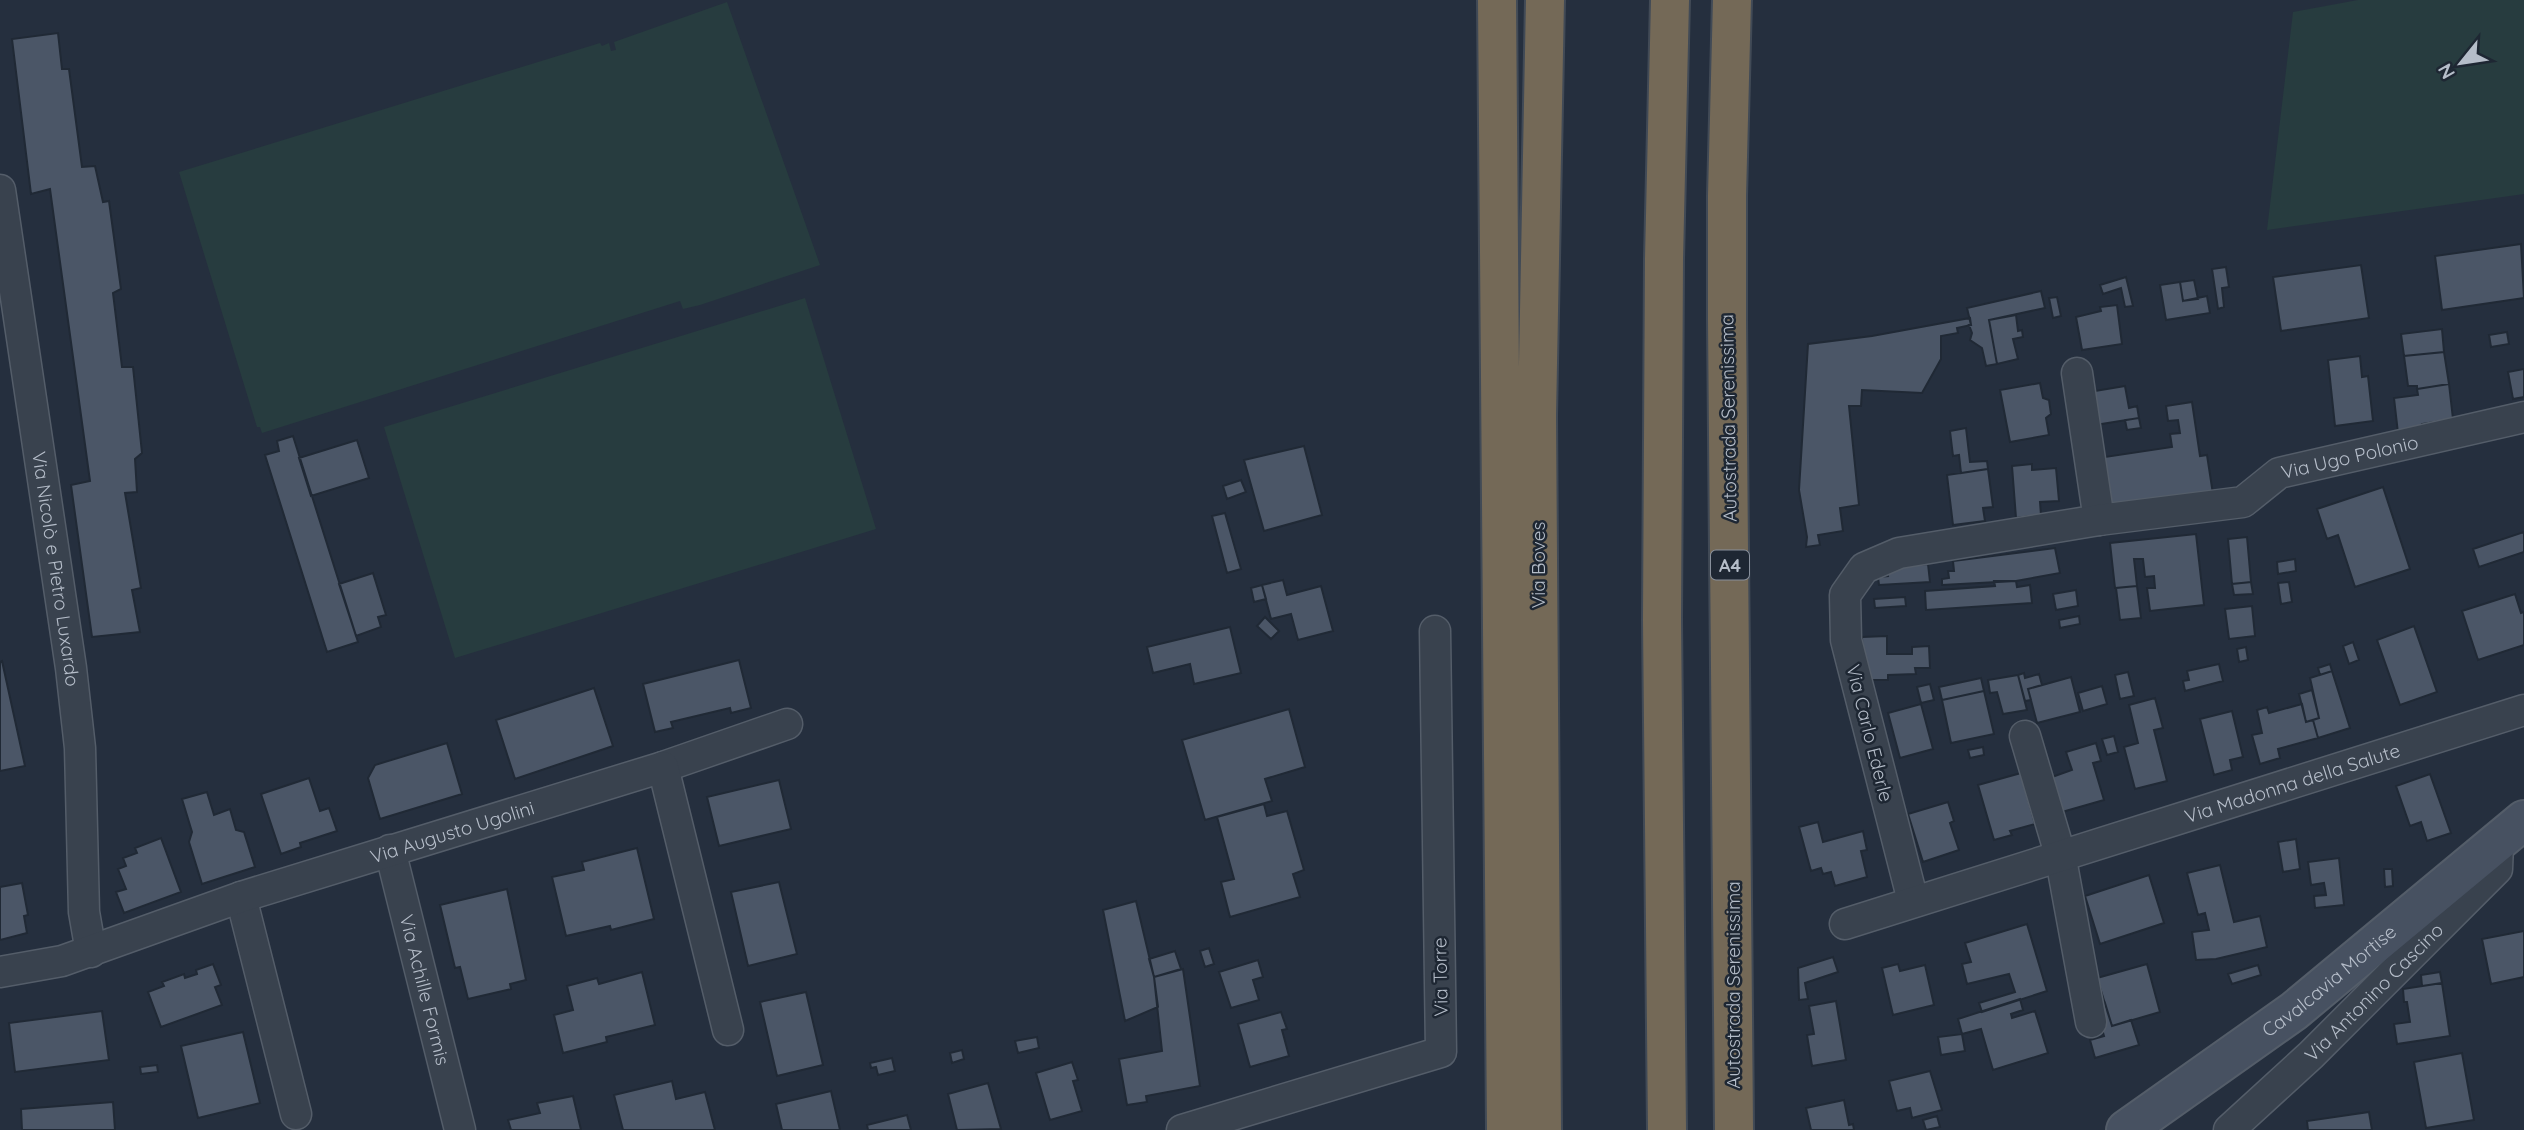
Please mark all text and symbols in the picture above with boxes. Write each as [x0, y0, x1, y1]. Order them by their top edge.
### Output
north arrow [2426, 28, 2496, 98]
text: N [2432, 59, 2460, 84]
street label: Autostrada Serenissima [1714, 314, 1742, 522]
street label: Via Ugo Polonio [2279, 430, 2420, 484]
street label: Via Nicolò e Pietro Luxardo [27, 450, 85, 688]
street label: Via Boves [1526, 522, 1550, 608]
road number: A4 [1711, 550, 1749, 580]
street label: Via Carlo Ederle [1841, 662, 1899, 804]
street label: Via Madonna della Salute [2182, 738, 2403, 828]
street label: Via Augusto Ugolini [367, 795, 537, 869]
street label: Autostrada Serenissima [1721, 881, 1745, 1089]
street label: Via Achille Formis [395, 912, 455, 1068]
street label: Via Antonino Cascino [2299, 918, 2448, 1067]
street label: Cavalcavia Mortise [2257, 919, 2401, 1042]
street label: Via Torre [1427, 937, 1453, 1017]

